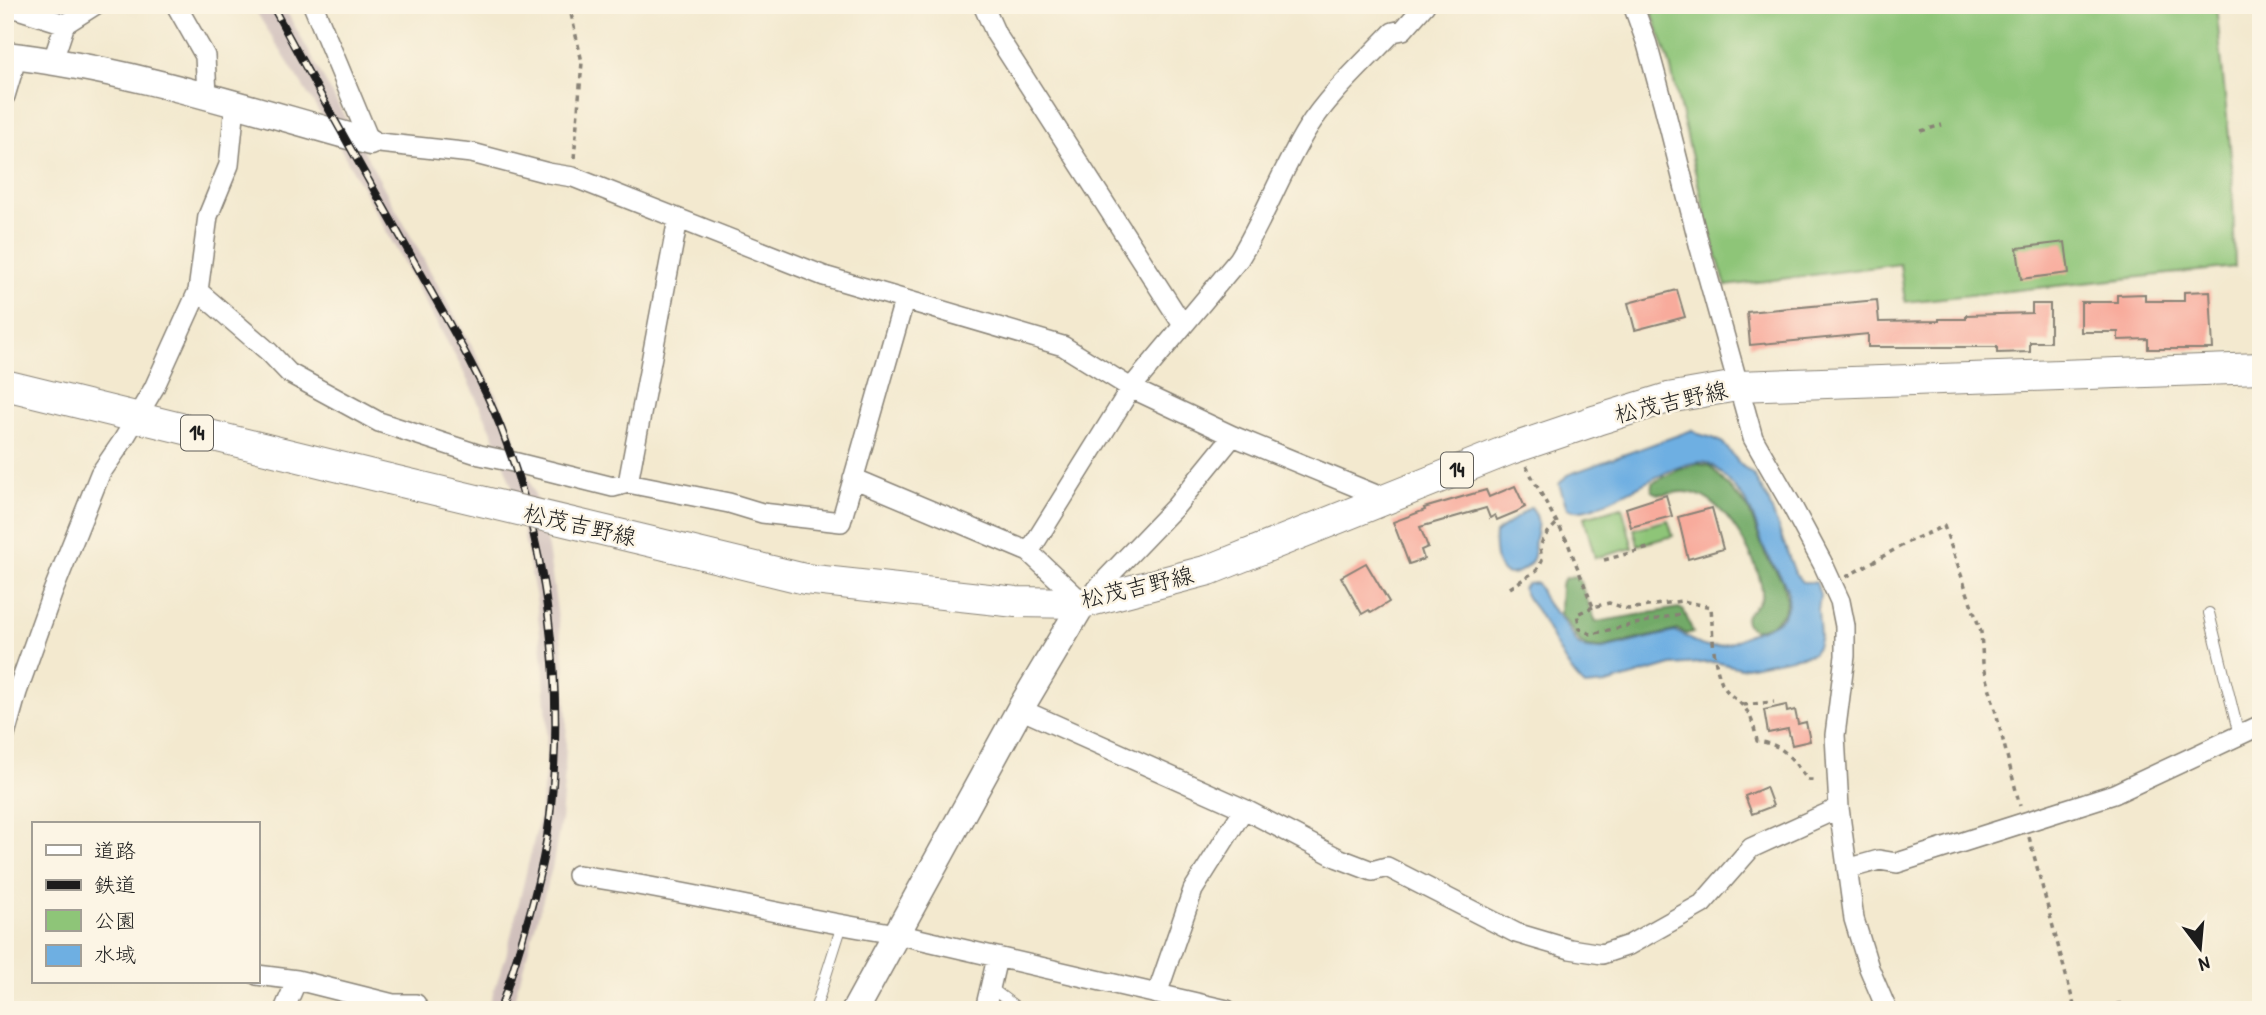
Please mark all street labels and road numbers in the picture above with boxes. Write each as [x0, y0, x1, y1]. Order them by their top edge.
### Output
street label: 松茂吉野線 [1611, 373, 1730, 430]
road number: 14 [181, 416, 213, 450]
road number: 14 [1441, 452, 1473, 488]
street label: 松茂吉野線 [521, 496, 640, 553]
street label: 松茂吉野線 [1077, 558, 1196, 615]

